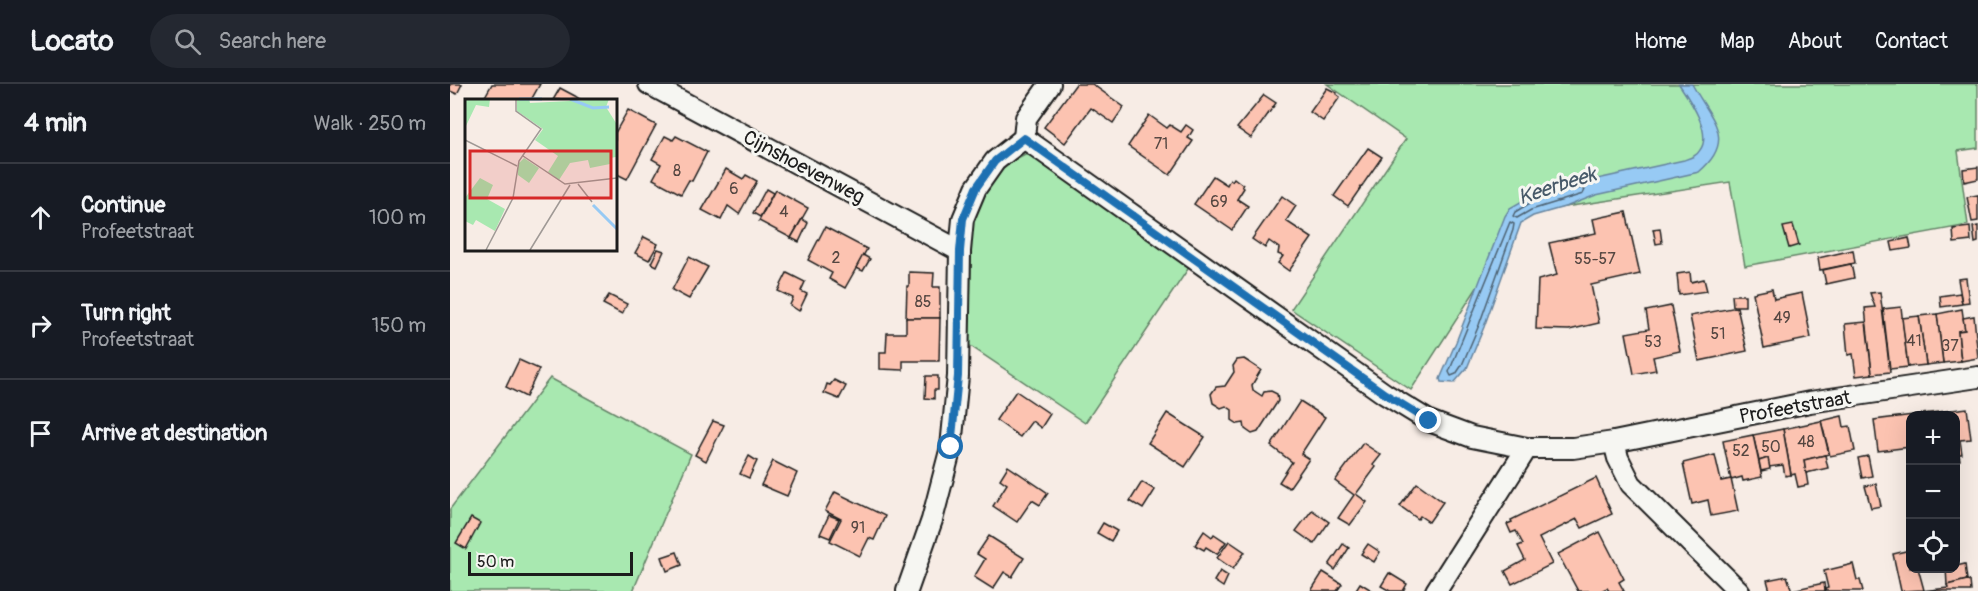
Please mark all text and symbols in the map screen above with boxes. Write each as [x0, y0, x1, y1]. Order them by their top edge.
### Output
search box [150, 14, 570, 68]
text: Locato [30, 24, 114, 59]
icon: search [171, 25, 204, 58]
text: Search here [219, 27, 326, 55]
text: Home [1634, 28, 1687, 55]
text: Map [1720, 28, 1755, 55]
text: About [1788, 28, 1842, 55]
text: Contact [1875, 28, 1948, 55]
inset map [465, 99, 616, 250]
text: 4 min [24, 107, 87, 139]
text: Walk · 250 m [314, 111, 426, 136]
street label: Cijnshoevenweg [739, 125, 869, 209]
house number: 71 [1154, 134, 1168, 154]
water label: Keerbeek [1514, 160, 1602, 211]
house number: 8 [673, 161, 681, 181]
house number: 6 [729, 179, 739, 199]
text: Continue [81, 191, 165, 219]
house number: 69 [1210, 192, 1228, 212]
icon: ahead [24, 201, 57, 234]
house number: 4 [779, 202, 789, 222]
text: 100 m [369, 205, 426, 230]
text: Profeetstraat [81, 219, 194, 244]
house number: 2 [832, 248, 841, 268]
house number: 55-57 [1574, 249, 1616, 269]
house number: 85 [915, 292, 931, 312]
text: Turn right [81, 299, 171, 327]
house number: 49 [1773, 308, 1791, 328]
icon: right [24, 309, 57, 342]
text: 150 m [372, 313, 426, 338]
house number: 51 [1711, 324, 1725, 344]
text: Profeetstraat [81, 327, 194, 352]
house number: 41 [1906, 331, 1922, 351]
house number: 53 [1644, 332, 1662, 352]
house number: 37 [1941, 336, 1959, 356]
street label: Profeetstraat [1737, 385, 1854, 429]
route end [1415, 407, 1441, 433]
map controls [1906, 411, 1960, 573]
button: + [1906, 411, 1960, 465]
icon: arrive [24, 417, 57, 450]
text: Arrive at destination [81, 419, 267, 447]
house number: 48 [1797, 432, 1815, 452]
route start [937, 433, 963, 459]
house number: 50 [1761, 437, 1781, 457]
house number: 52 [1732, 441, 1750, 461]
button: − [1906, 465, 1960, 519]
house number: 91 [851, 518, 865, 538]
button: locate [1906, 519, 1960, 573]
scale bar [468, 549, 633, 576]
text: 50 m [477, 552, 514, 572]

